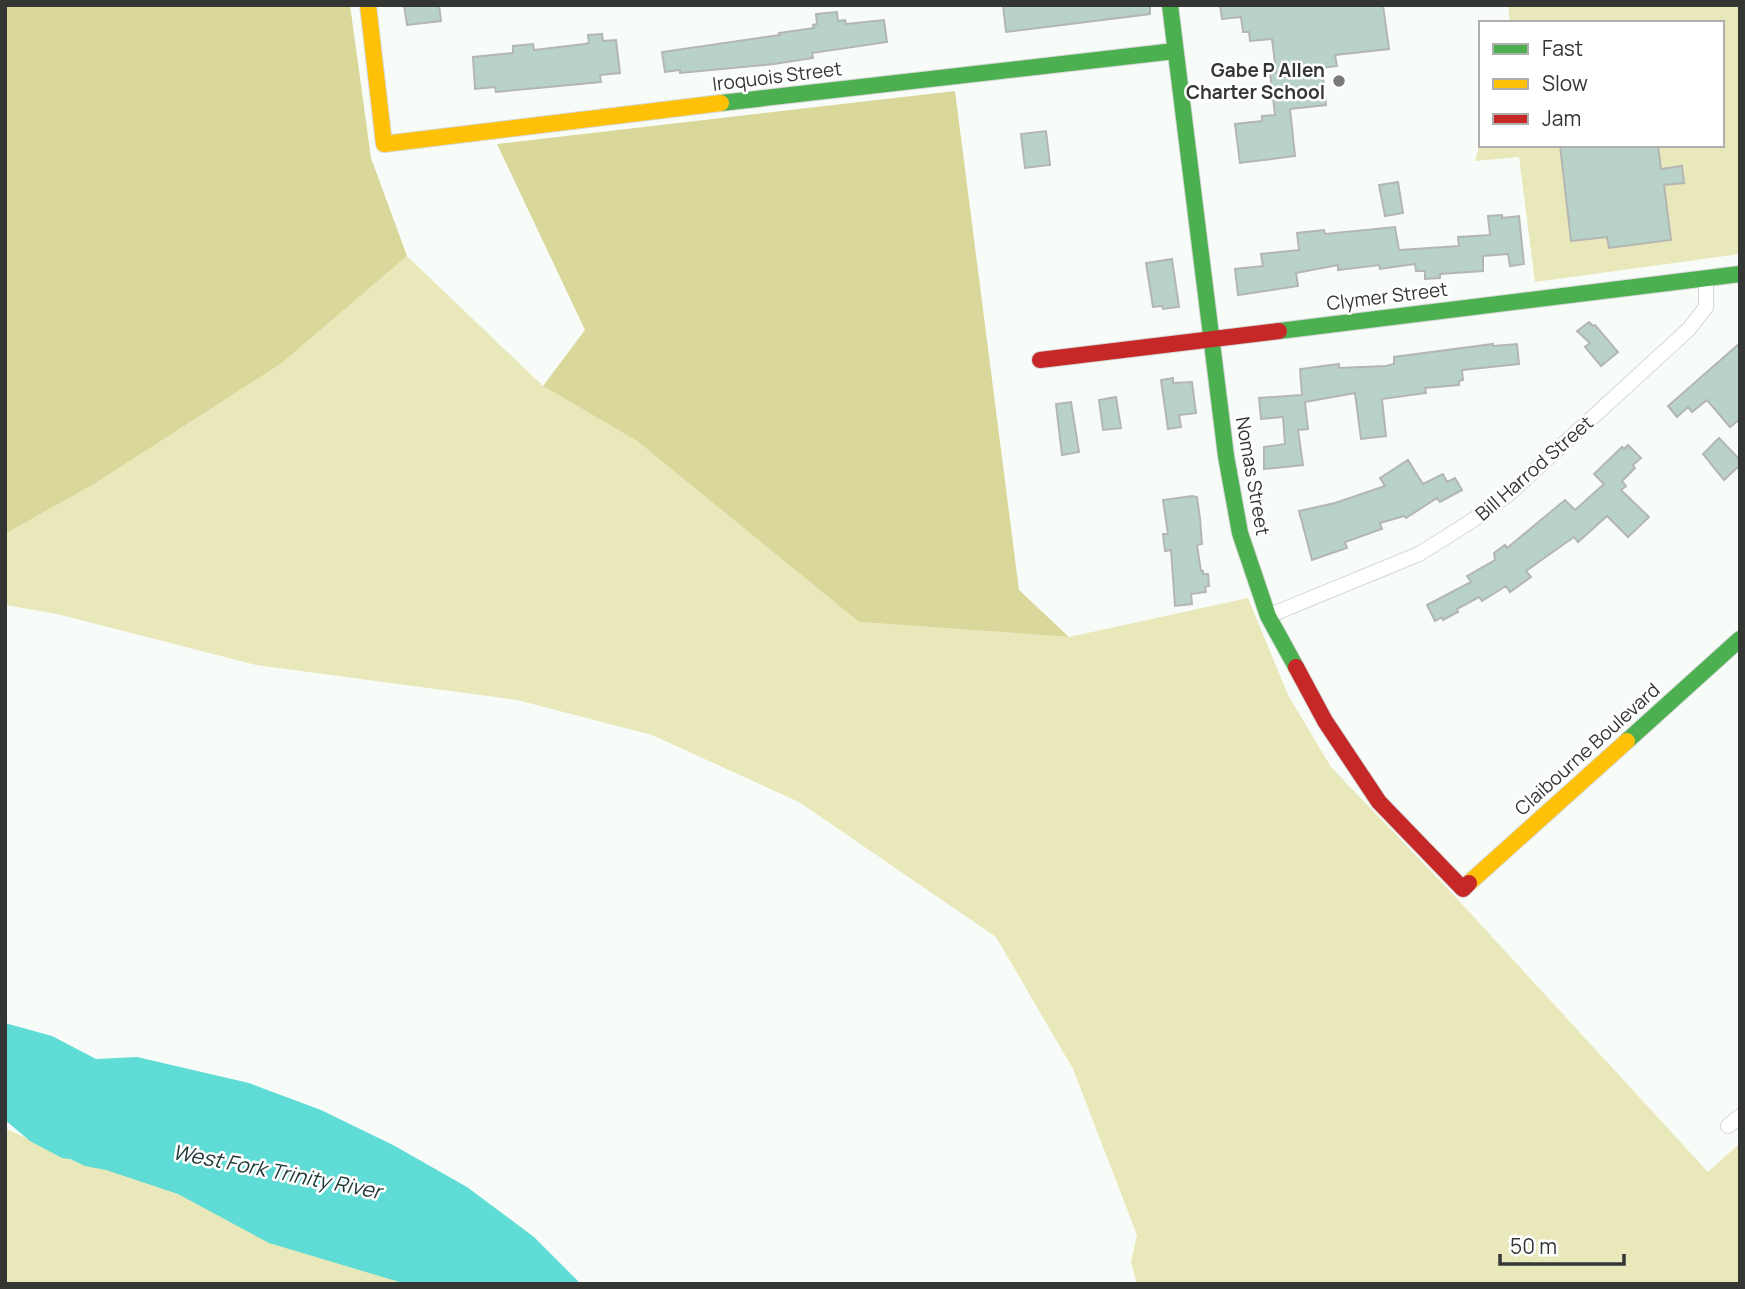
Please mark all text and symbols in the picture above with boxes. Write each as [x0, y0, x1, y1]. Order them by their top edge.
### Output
legend [1479, 21, 1724, 147]
text: Fast [1542, 34, 1583, 62]
street label: Iroquois Street [711, 55, 843, 97]
place label: Gabe P Allen Charter School [1186, 57, 1325, 105]
text: Slow [1542, 69, 1588, 97]
marker: Gabe P Allen Charter School [1331, 73, 1347, 89]
text: Jam [1542, 104, 1581, 132]
street label: Clymer Street [1325, 276, 1449, 316]
street label: Bill Harrod Street [1470, 410, 1598, 526]
street label: Nomas Street [1230, 414, 1276, 538]
street label: Claibourne Boulevard [1509, 677, 1665, 821]
water label: West Fork Trinity River [170, 1137, 386, 1205]
scale bar [1500, 1222, 1624, 1266]
text: 50 m [1510, 1232, 1557, 1260]

